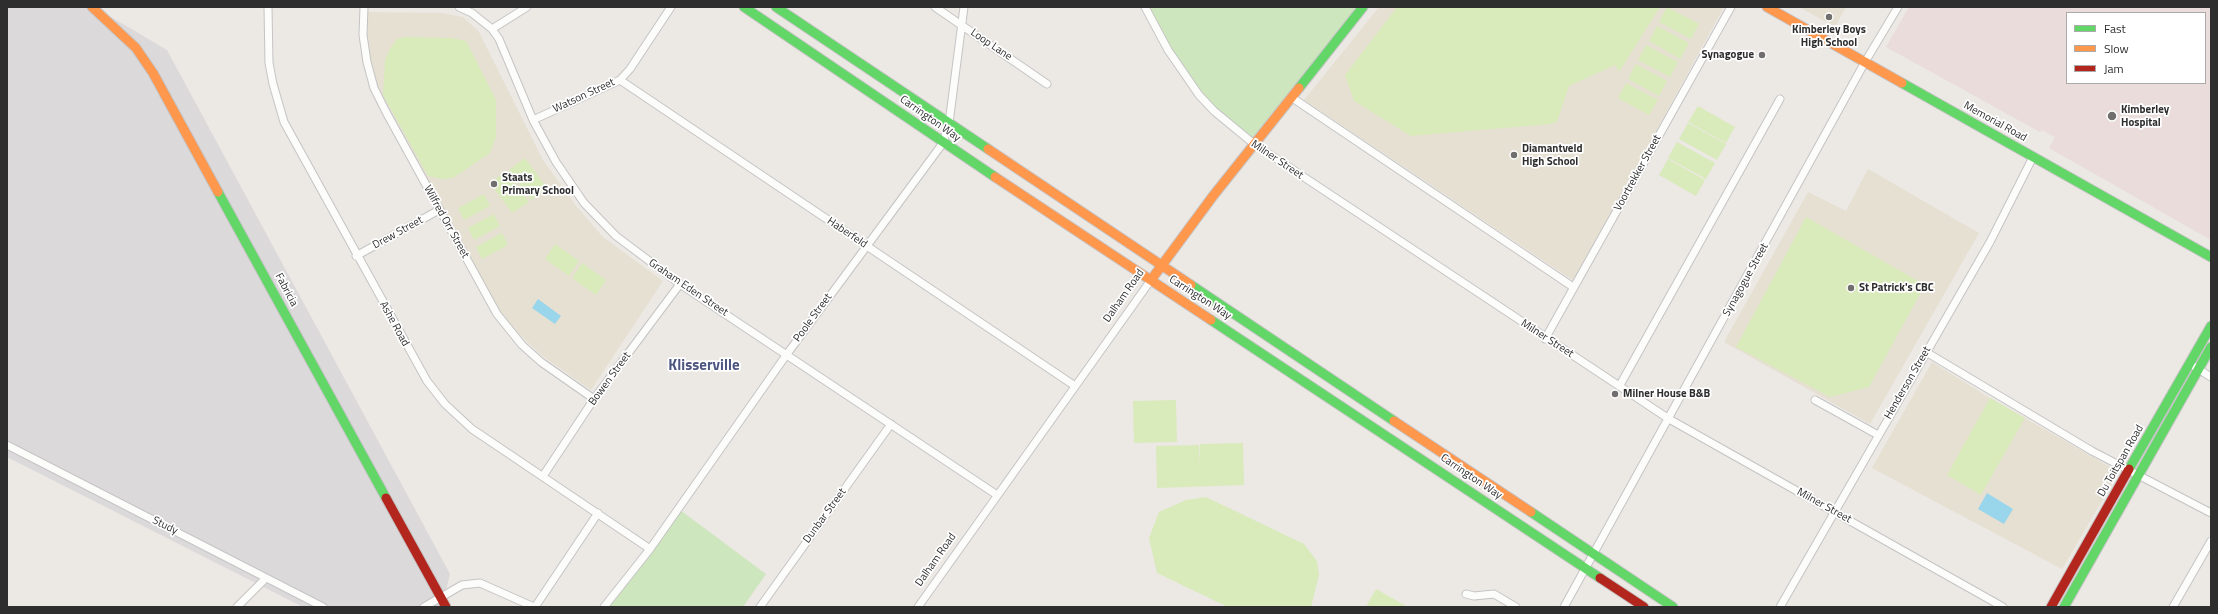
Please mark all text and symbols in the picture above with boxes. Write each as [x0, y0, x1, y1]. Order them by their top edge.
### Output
marker: Kimberley Boys High School [1824, 12, 1834, 22]
legend [2066, 12, 2206, 84]
text: Fast [2104, 19, 2126, 38]
place label: Kimberley Boys High School [1792, 23, 1866, 49]
street label: Loop Lane [968, 26, 1014, 64]
text: Slow [2104, 39, 2129, 58]
place label: Synagogue [1702, 48, 1754, 62]
marker: Synagogue [1757, 50, 1767, 60]
text: Jam [2104, 59, 2124, 78]
street label: Watson Street [551, 76, 617, 116]
street label: Carrington Way [897, 93, 963, 145]
street label: Memorial Road [1961, 99, 2029, 145]
place label: Kimberley Hospital [2121, 103, 2169, 129]
marker: Kimberley Hospital [2106, 110, 2118, 122]
street label: Voortrekker Street [1612, 133, 1664, 213]
street label: Milner Street [1248, 138, 1306, 182]
place label: Diamantveld High School [1522, 142, 1582, 168]
marker: Diamantveld High School [1509, 150, 1519, 160]
place label: Staats Primary School [502, 171, 574, 197]
marker: Staats Primary School [489, 179, 499, 189]
street label: Wilfred Orr Street [420, 183, 472, 261]
street label: Drew Street [371, 214, 425, 252]
street label: Haberfeld [824, 215, 870, 251]
street label: Synagogue Street [1720, 241, 1772, 319]
street label: Graham Eden Street [646, 256, 730, 320]
street label: Dalham Road [1101, 267, 1147, 325]
street label: Fabricia [272, 271, 300, 309]
street label: Carrington Way [1166, 273, 1234, 323]
place label: St Patrick's CBC [1859, 281, 1934, 295]
marker: St Patrick's CBC [1846, 283, 1856, 293]
street label: Poole Street [791, 291, 835, 345]
street label: Ashe Road [376, 299, 412, 349]
street label: Milner Street [1518, 317, 1576, 361]
street label: Henderson Street [1882, 344, 1934, 422]
street label: Bowen Street [586, 350, 634, 408]
district label: Klisserville [668, 357, 740, 375]
place label: Milner House B&B [1623, 387, 1710, 401]
marker: Milner House B&B [1610, 389, 1620, 399]
street label: Du Toitspan Road [2095, 423, 2147, 499]
street label: Carrington Way [1438, 452, 1504, 502]
street label: Dunbar Street [801, 486, 849, 546]
street label: Milner Street [1794, 486, 1854, 526]
street label: Study [150, 514, 180, 538]
street label: Dalham Road [913, 531, 959, 589]

